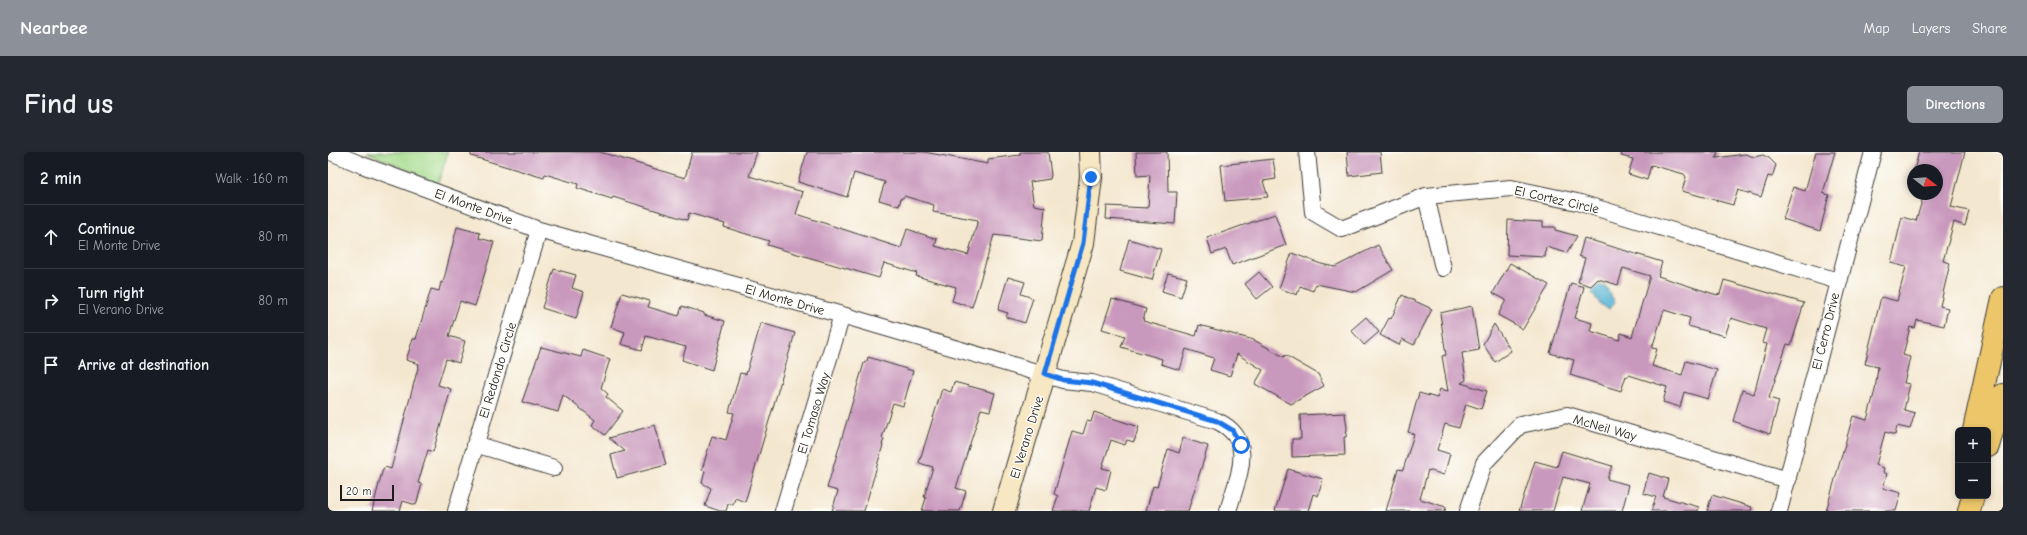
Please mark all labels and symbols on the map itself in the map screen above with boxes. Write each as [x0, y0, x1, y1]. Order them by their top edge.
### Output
north arrow [1907, 164, 1943, 200]
route end [1082, 168, 1100, 186]
street label: El Cortez Circle [1513, 182, 1601, 217]
street label: El Monte Drive [433, 185, 515, 228]
street label: El Monte Drive [743, 281, 827, 318]
street label: El Cerro Drive [1809, 291, 1842, 371]
street label: El Redondo Circle [476, 320, 519, 420]
street label: El Tomaso Way [794, 370, 833, 456]
street label: El Verano Drive [1007, 394, 1046, 480]
street label: McNeil Way [1571, 411, 1638, 444]
route start [1232, 436, 1250, 454]
scale bar [340, 483, 394, 502]

